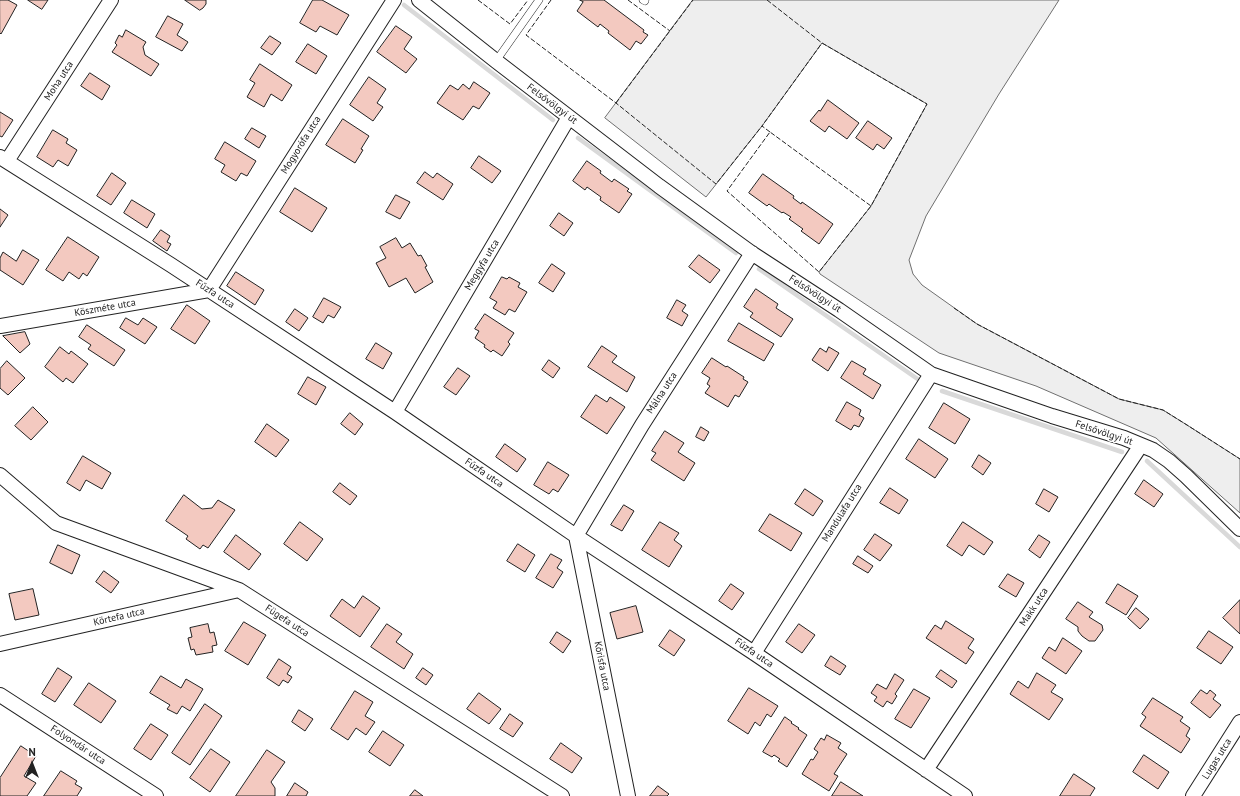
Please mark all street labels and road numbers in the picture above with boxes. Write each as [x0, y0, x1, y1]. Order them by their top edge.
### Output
street label: Moha utca [42, 59, 76, 103]
street label: Felsővölgyi út [524, 81, 580, 127]
street label: Mogyorófa utca [278, 114, 324, 176]
street label: Meggyfa utca [462, 237, 502, 293]
street label: Felsővölgyi út [787, 273, 843, 315]
street label: Fűzfa utca [193, 277, 237, 311]
street label: Köszméte utca [73, 297, 137, 319]
street label: Málna utca [644, 370, 680, 416]
street label: Felsővölgyi út [1074, 418, 1134, 448]
street label: Fűzfa utca [462, 456, 506, 490]
street label: Mandulafa utca [819, 482, 865, 544]
street label: Makk utca [1017, 586, 1051, 628]
street label: Fügefa utca [263, 602, 311, 640]
street label: Körtefa utca [92, 605, 146, 629]
street label: Fűzfa utca [732, 636, 776, 670]
street label: Kőrisfa utca [591, 640, 613, 692]
street label: Folyondár utca [48, 723, 108, 767]
street label: Lugas utca [1200, 736, 1234, 782]

